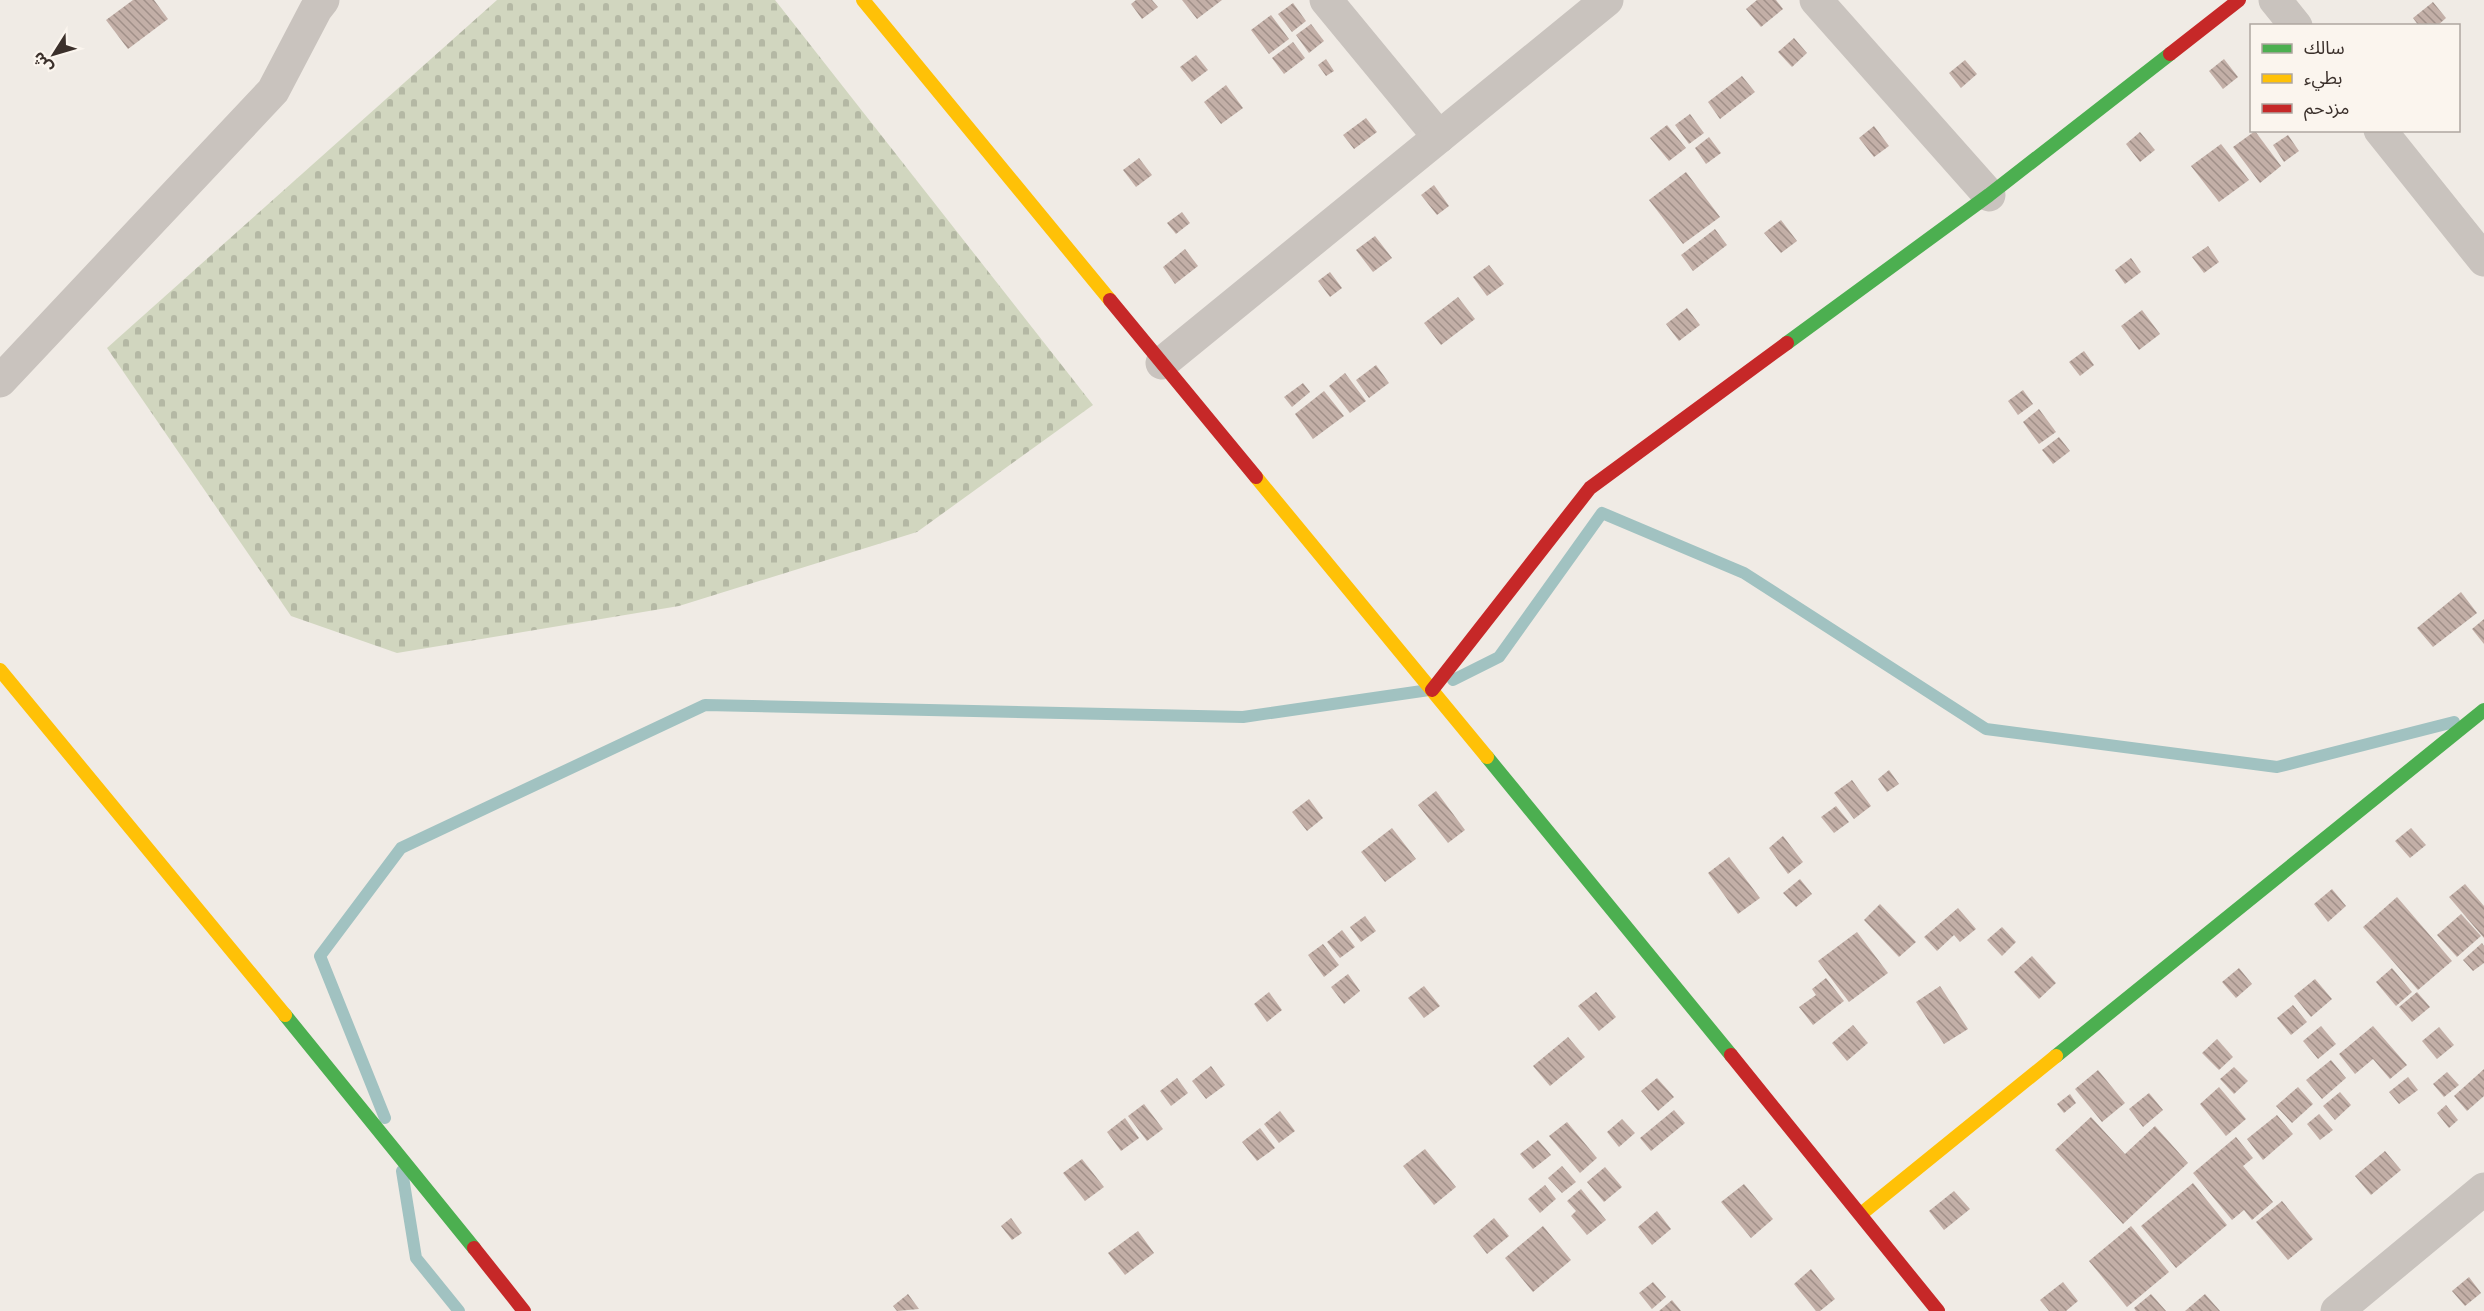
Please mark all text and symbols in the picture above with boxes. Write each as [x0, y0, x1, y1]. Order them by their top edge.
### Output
north arrow [24, 24, 84, 84]
legend [2250, 24, 2460, 132]
text: سالك [2304, 35, 2345, 61]
text: ش [27, 47, 58, 78]
text: بطيء [2304, 65, 2342, 91]
text: مزدحم [2304, 95, 2349, 121]

